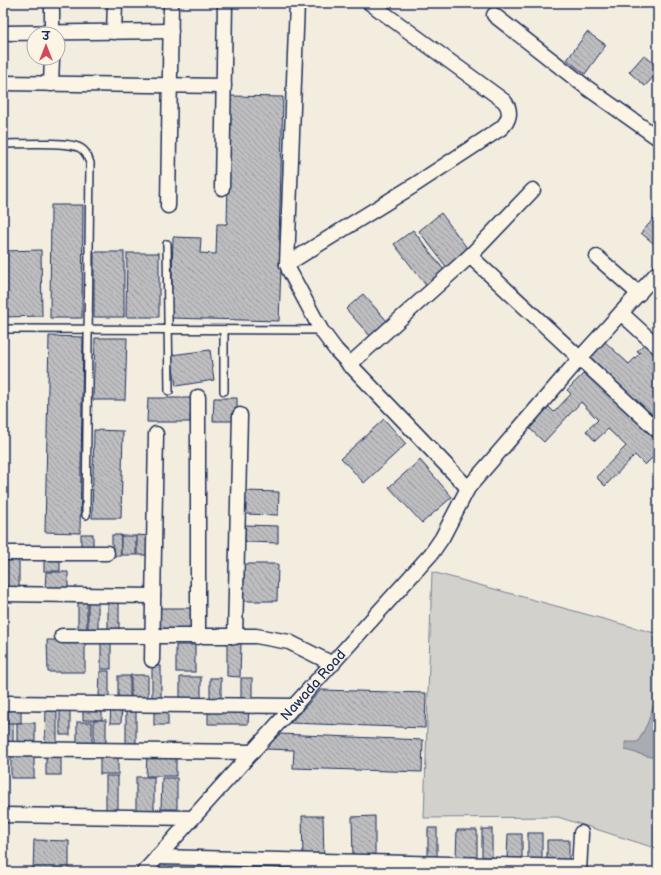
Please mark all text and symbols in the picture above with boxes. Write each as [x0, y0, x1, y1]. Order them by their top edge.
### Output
north arrow [26, 26, 66, 66]
text: उ [41, 30, 51, 43]
street label: Nawada Road [277, 646, 349, 724]

